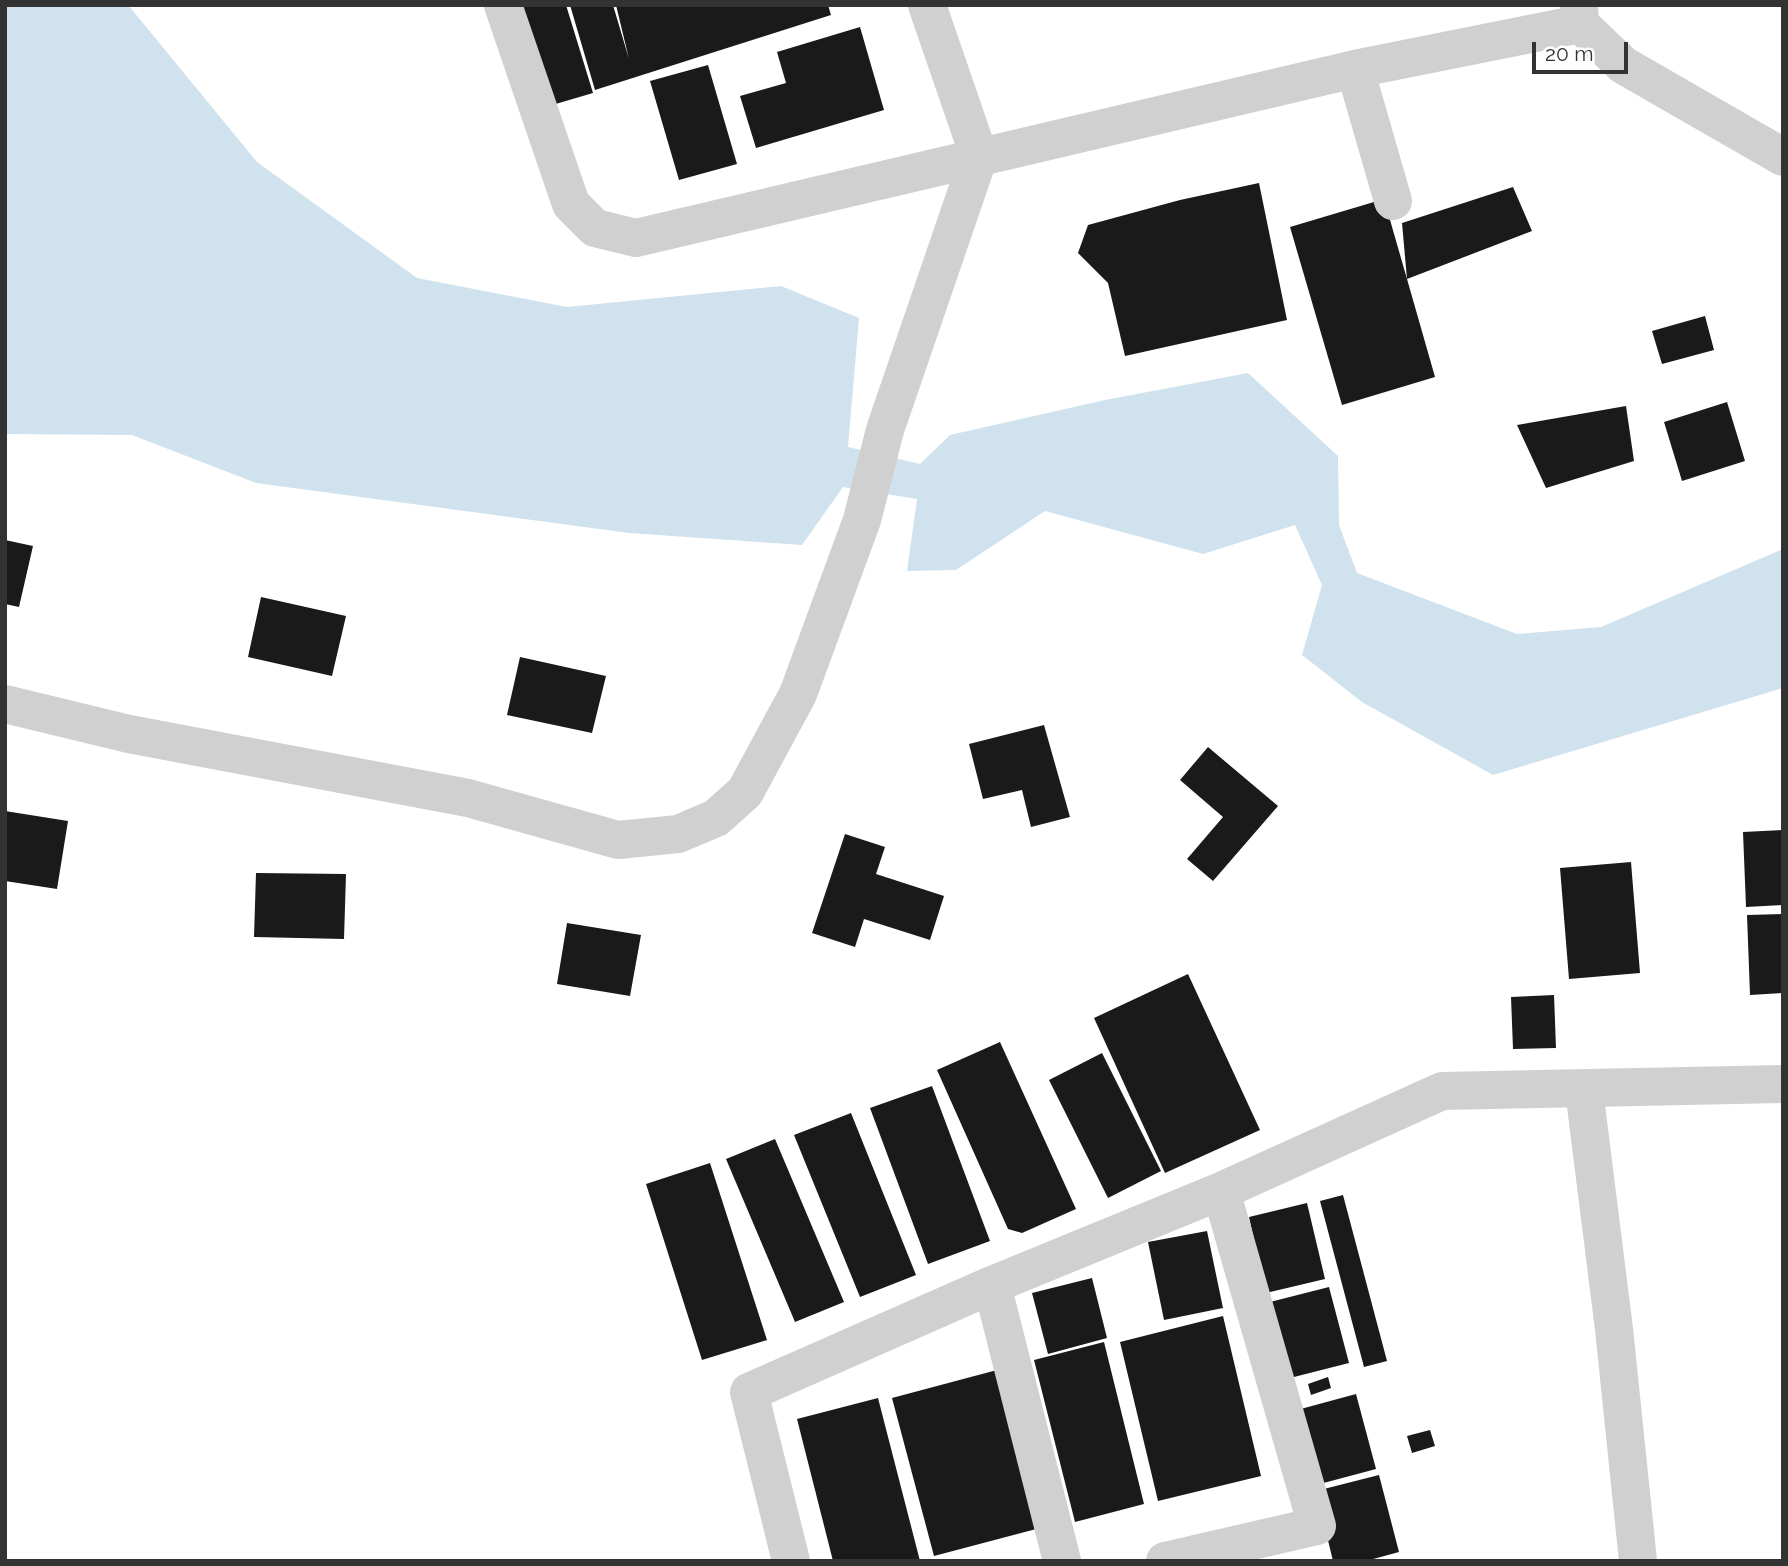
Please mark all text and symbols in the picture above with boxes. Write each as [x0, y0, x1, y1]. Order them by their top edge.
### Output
scale bar [1536, 28, 1632, 72]
text: 20 m [1545, 41, 1593, 66]

